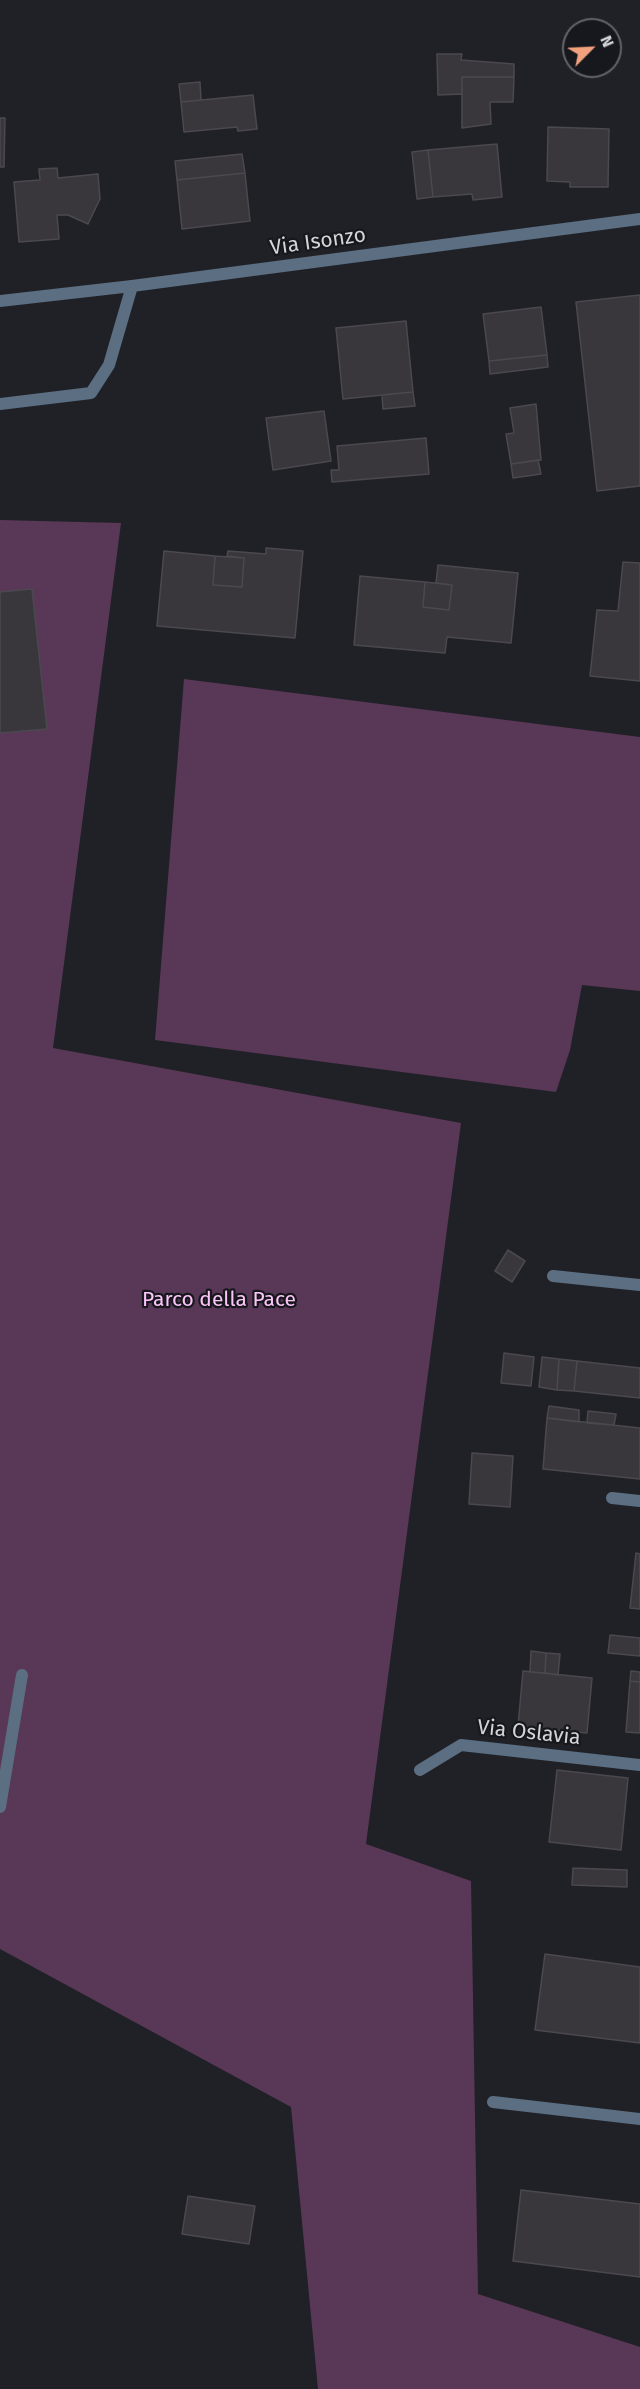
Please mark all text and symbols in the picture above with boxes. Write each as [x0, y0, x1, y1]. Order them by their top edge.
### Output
north arrow [562, 18, 622, 78]
text: N [596, 33, 618, 50]
street label: Via Isonzo [268, 223, 368, 261]
park label: Parco della Pace [142, 1287, 296, 1313]
street label: Via Oslavia [476, 1715, 582, 1751]

